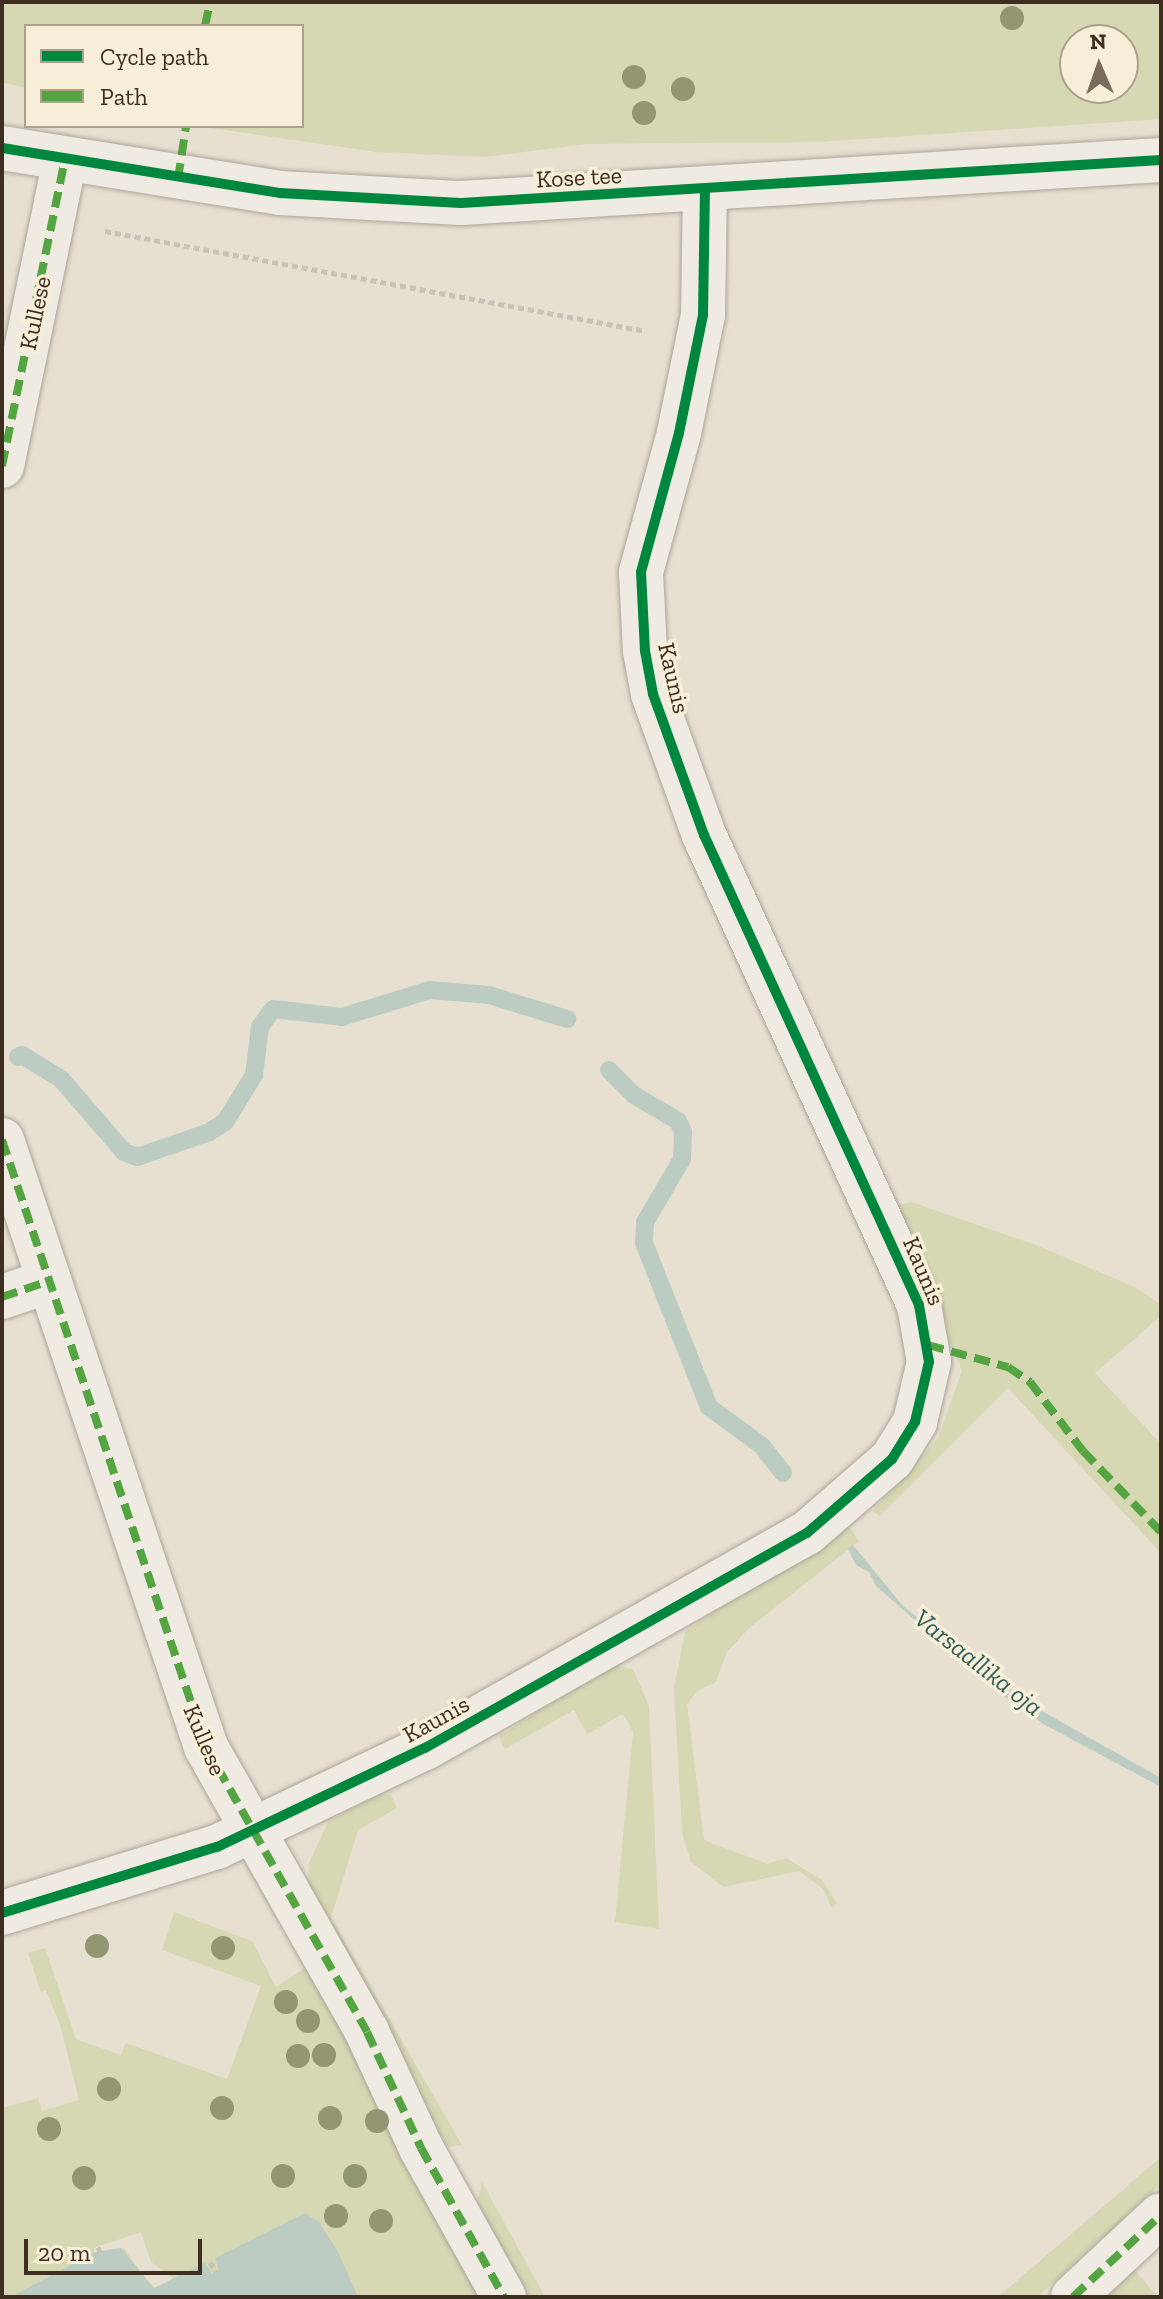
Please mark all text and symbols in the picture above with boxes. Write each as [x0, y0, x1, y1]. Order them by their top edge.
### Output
legend [24, 24, 304, 128]
north arrow [1059, 24, 1139, 104]
text: N [1089, 28, 1107, 55]
text: Cycle path [100, 42, 209, 71]
text: Path [100, 82, 148, 111]
street label: Kose tee [535, 160, 623, 194]
street label: Kullese [13, 274, 57, 352]
street label: Kaunis [652, 640, 696, 716]
street label: Kaunis [897, 1232, 951, 1310]
water label: Varsaallika oja [907, 1603, 1049, 1723]
street label: Kaunis [398, 1689, 474, 1749]
street label: Kullese [177, 1700, 233, 1780]
scale bar [28, 2223, 206, 2273]
text: 20 m [38, 2238, 90, 2267]

